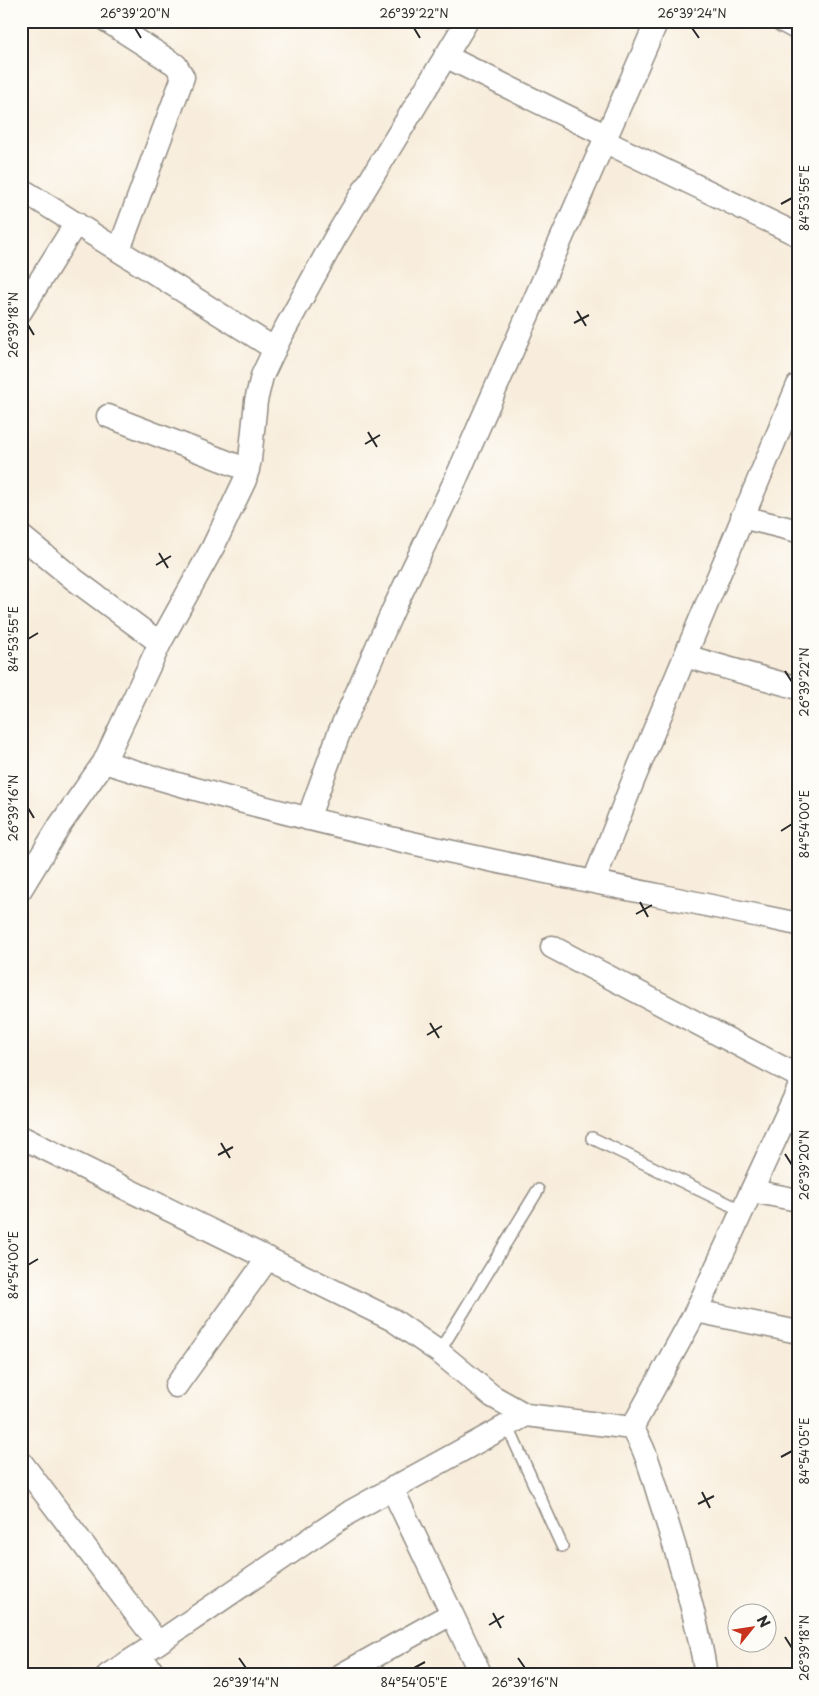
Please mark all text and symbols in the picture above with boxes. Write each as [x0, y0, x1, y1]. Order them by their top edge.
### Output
text: 26°39'20"N [100, 4, 170, 22]
text: 26°39'22"N [379, 4, 449, 22]
text: 26°39'24"N [657, 4, 727, 22]
text: 84°53'55"E [795, 165, 813, 231]
text: 26°39'18"N [4, 292, 22, 358]
text: 84°53'55"E [4, 606, 22, 672]
text: 26°39'22"N [795, 647, 813, 717]
text: 26°39'16"N [4, 775, 22, 841]
text: 84°54'00"E [795, 790, 813, 858]
text: 26°39'20"N [795, 1130, 813, 1200]
text: 84°54'00"E [4, 1231, 22, 1299]
text: 84°54'05"E [795, 1417, 813, 1485]
north arrow [726, 1604, 776, 1654]
text: N [752, 1611, 776, 1631]
text: 26°39'18"N [795, 1615, 813, 1681]
text: 26°39'14"N [213, 1673, 279, 1691]
text: 84°54'05"E [380, 1673, 448, 1691]
text: 26°39'16"N [492, 1673, 558, 1691]

